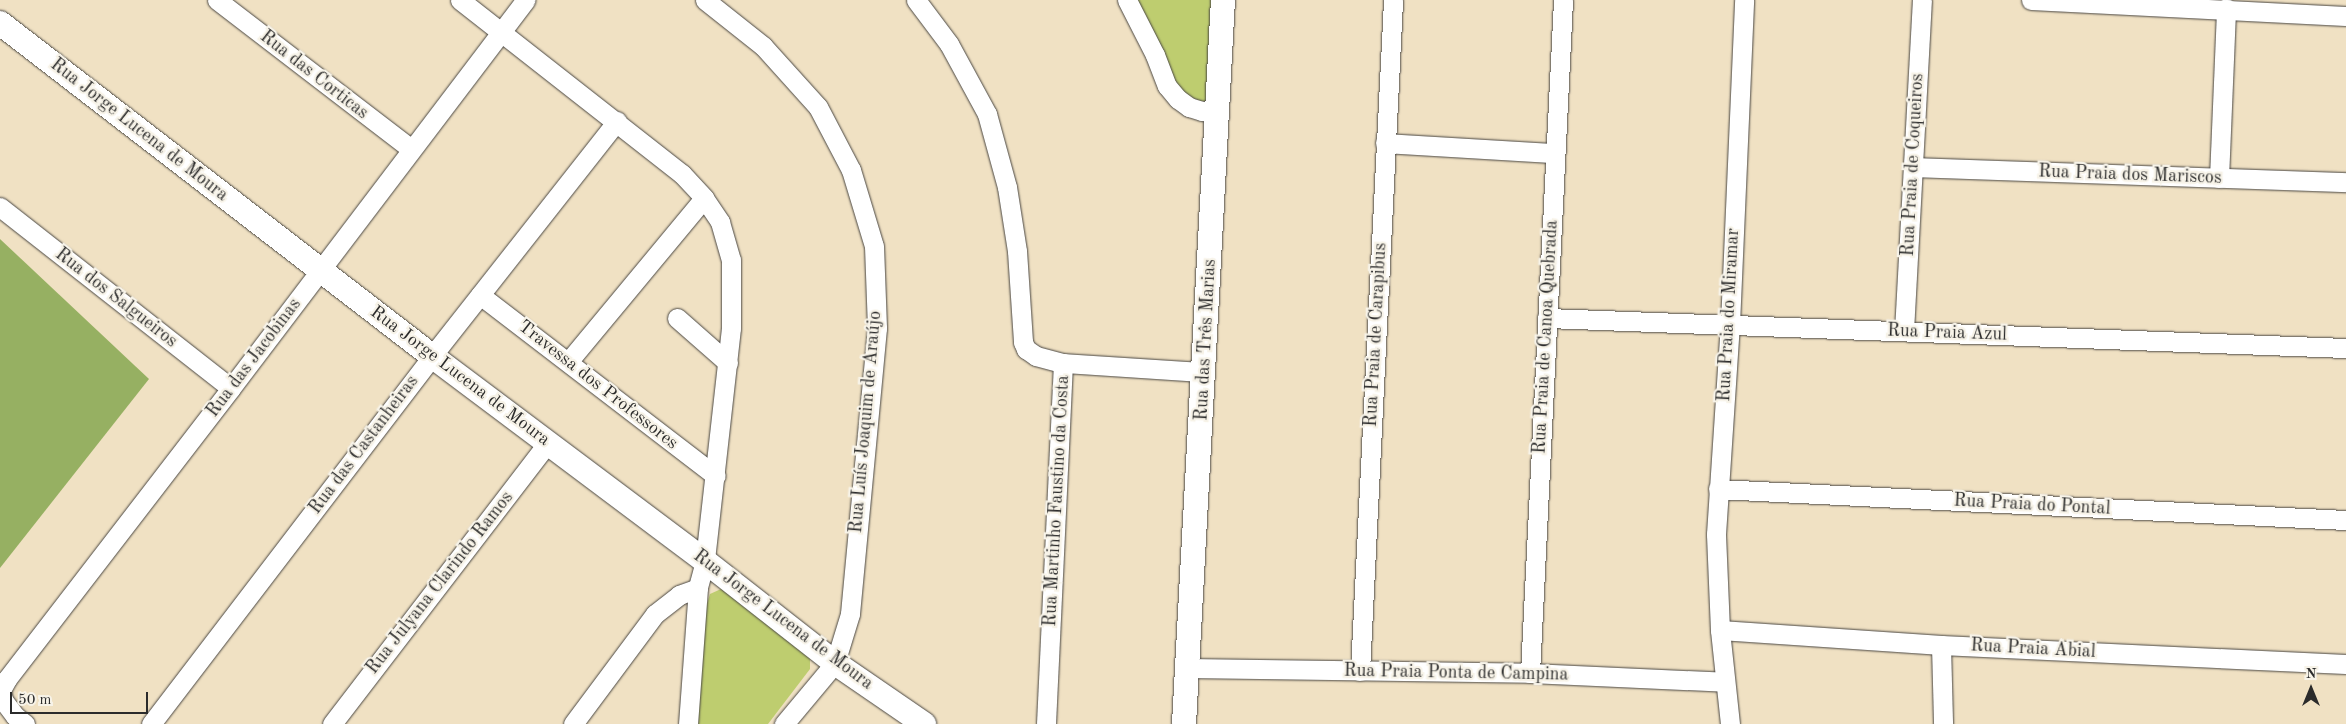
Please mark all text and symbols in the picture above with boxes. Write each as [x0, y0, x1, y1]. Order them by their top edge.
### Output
street label: Rua das Corticas [255, 26, 373, 124]
street label: Rua Jorge Lucena de Moura [46, 54, 232, 206]
street label: Rua Praia de Coqueiros [1897, 73, 1929, 257]
street label: Rua Praia dos Mariscos [2038, 161, 2222, 189]
street label: Rua Praia de Canoa Quebrada [1529, 219, 1563, 455]
street label: Rua Praia do Miramar [1714, 228, 1744, 402]
street label: Rua Praia de Carapibus [1360, 242, 1392, 428]
street label: Rua dos Salgueiros [51, 244, 181, 352]
street label: Rua das Três Marias [1191, 259, 1221, 421]
street label: Rua das Jacobinas [202, 294, 306, 422]
street label: Rua Jorge Lucena de Moura [366, 301, 554, 451]
street label: Rua Luís Joaquim de Araújo [846, 310, 886, 534]
street label: Travessa dos Professores [514, 316, 682, 454]
street label: Rua Praia Azul [1887, 320, 2007, 346]
street label: Rua das Castanheiras [305, 371, 423, 519]
street label: Rua Martinho Faustino da Costa [1040, 375, 1074, 627]
street label: Rua Julyana Clarindo Ramos [362, 487, 518, 679]
street label: Rua Praia do Pontal [1953, 490, 2111, 520]
street label: Rua Jorge Lucena de Moura [689, 545, 877, 695]
street label: Rua Praia Abial [1970, 635, 2096, 663]
street label: Rua Praia Ponta de Campina [1343, 660, 1569, 686]
north arrow [2286, 664, 2336, 714]
text: N [2306, 667, 2316, 681]
scale bar [12, 682, 150, 714]
text: 50 m [18, 693, 52, 708]

